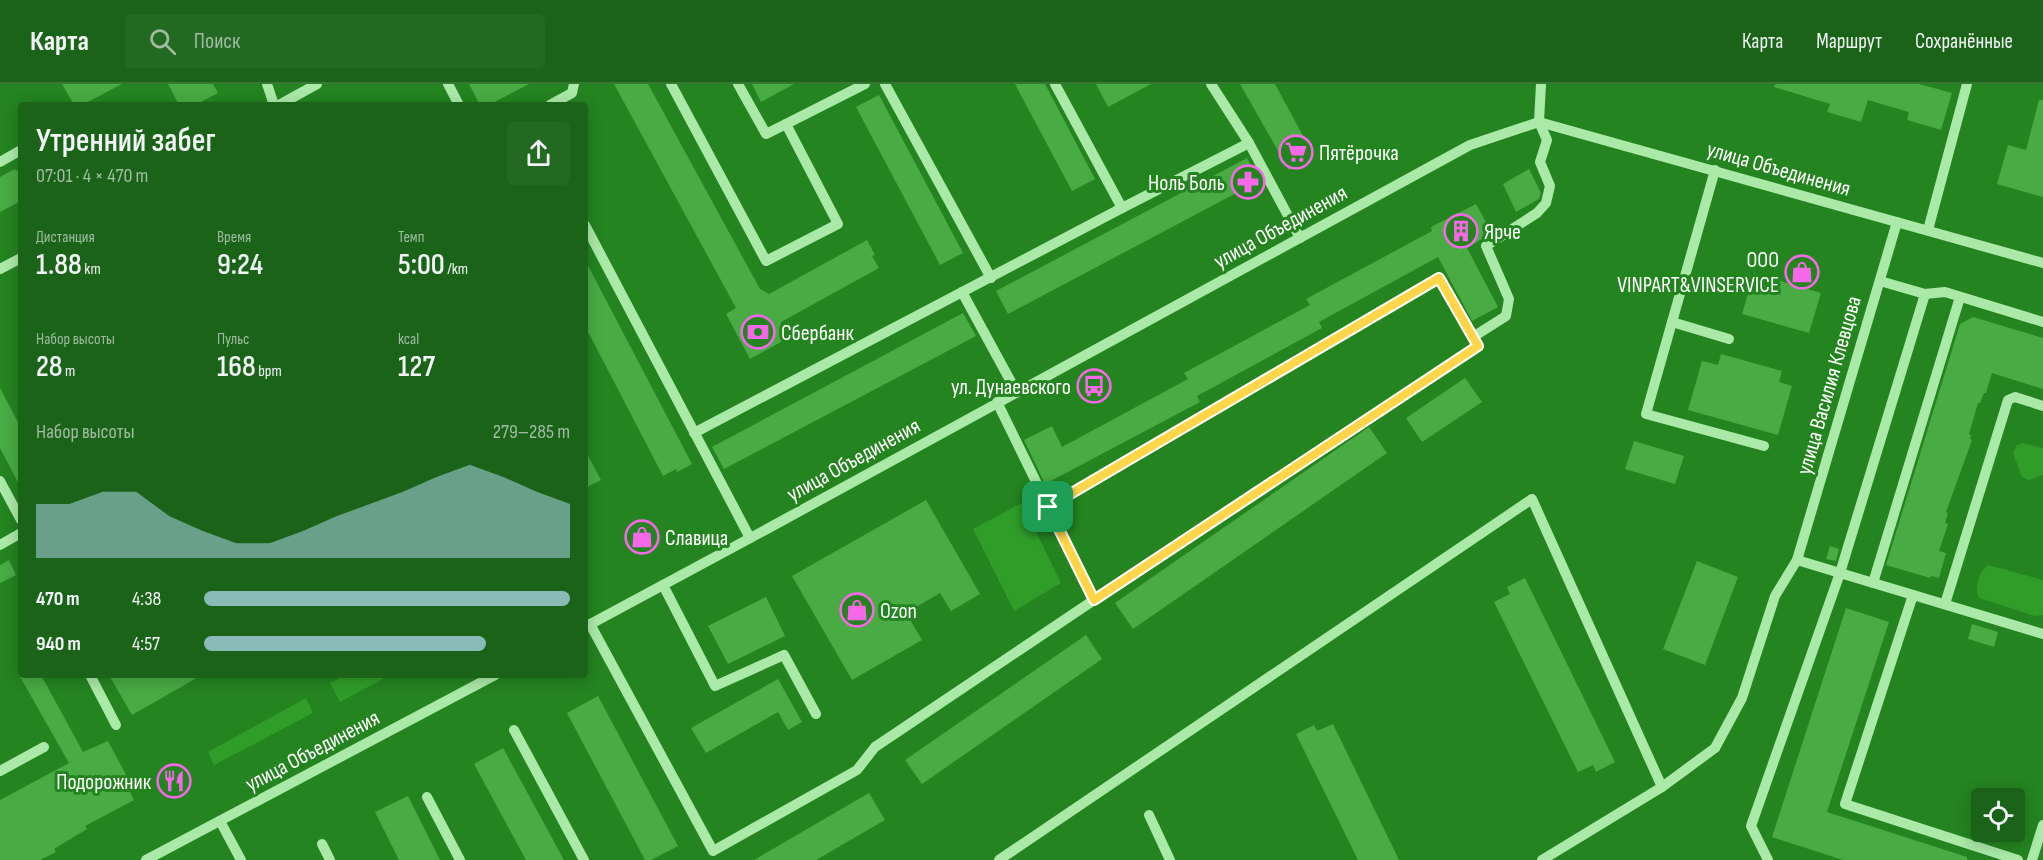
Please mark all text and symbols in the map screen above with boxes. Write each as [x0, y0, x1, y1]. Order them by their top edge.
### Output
search box [125, 14, 545, 68]
text: Карта [30, 25, 89, 58]
icon: search [146, 25, 179, 58]
text: Поиск [194, 28, 240, 55]
text: Карта [1742, 29, 1783, 54]
text: Маршрут [1816, 29, 1882, 54]
text: Сохранённые [1915, 29, 2013, 54]
text: Утренний забег [36, 121, 216, 161]
button: share [507, 122, 570, 185]
supermarket icon: Пятёрочка [1278, 134, 1314, 170]
street label: улица Объединения [1704, 136, 1854, 203]
place label: Пятёрочка [1319, 140, 1399, 167]
text: 07:01 · 4 × 470 m [36, 164, 148, 188]
pharmacy icon: Ноль Боль [1230, 164, 1266, 200]
place label: Ноль Боль [1148, 170, 1225, 197]
street label: улица Объединения [1209, 180, 1352, 275]
building icon: Ярче [1443, 213, 1479, 249]
place label: Ярче [1484, 219, 1521, 246]
text: Дистанция [36, 228, 95, 247]
text: Время [217, 228, 251, 247]
text: Темп [398, 228, 424, 247]
text: 1.88 [36, 247, 82, 283]
text: 9:24 [217, 247, 263, 283]
text: 5:00 [398, 247, 445, 283]
place label: ООО VINPART&VINSERVICE [1617, 247, 1779, 299]
shop icon: ООО VINPART&VINSERVICE [1784, 254, 1820, 290]
text: km [82, 260, 101, 279]
text: /km [445, 260, 468, 279]
street label: улица Василия Клевцова [1791, 293, 1868, 478]
bank icon: Сбербанк [740, 314, 776, 350]
place label: Сбербанк [781, 320, 854, 347]
text: Набор высоты [36, 330, 115, 349]
text: Пульс [217, 330, 250, 349]
text: kcal [398, 330, 419, 349]
text: 28 [36, 349, 63, 385]
text: 168 [217, 349, 256, 385]
text: 127 [398, 349, 435, 385]
text: m [63, 362, 75, 381]
text: bpm [256, 362, 282, 381]
bus stop icon: ул. Дунаевского [1076, 368, 1112, 404]
place label: ул. Дунаевского [951, 374, 1071, 401]
street label: улица Объединения [782, 413, 925, 508]
text: Набор высоты [36, 420, 135, 444]
text: 279–285 m [493, 420, 570, 444]
pin [1022, 481, 1073, 532]
icon: arrive [1031, 490, 1064, 523]
shop icon: Славица [624, 519, 660, 555]
place label: Славица [665, 525, 728, 552]
text: 470 m [36, 587, 80, 611]
text: 4:38 [132, 587, 161, 611]
shop icon: Ozon [839, 592, 875, 628]
place label: Ozon [880, 598, 917, 625]
text: 940 m [36, 632, 81, 656]
text: 4:57 [132, 632, 160, 656]
street label: улица Объединения [241, 705, 384, 798]
restaurant icon: Подорожник [156, 763, 192, 799]
place label: Подорожник [56, 769, 152, 796]
map controls [1971, 788, 2025, 842]
button: locate [1971, 788, 2025, 842]

